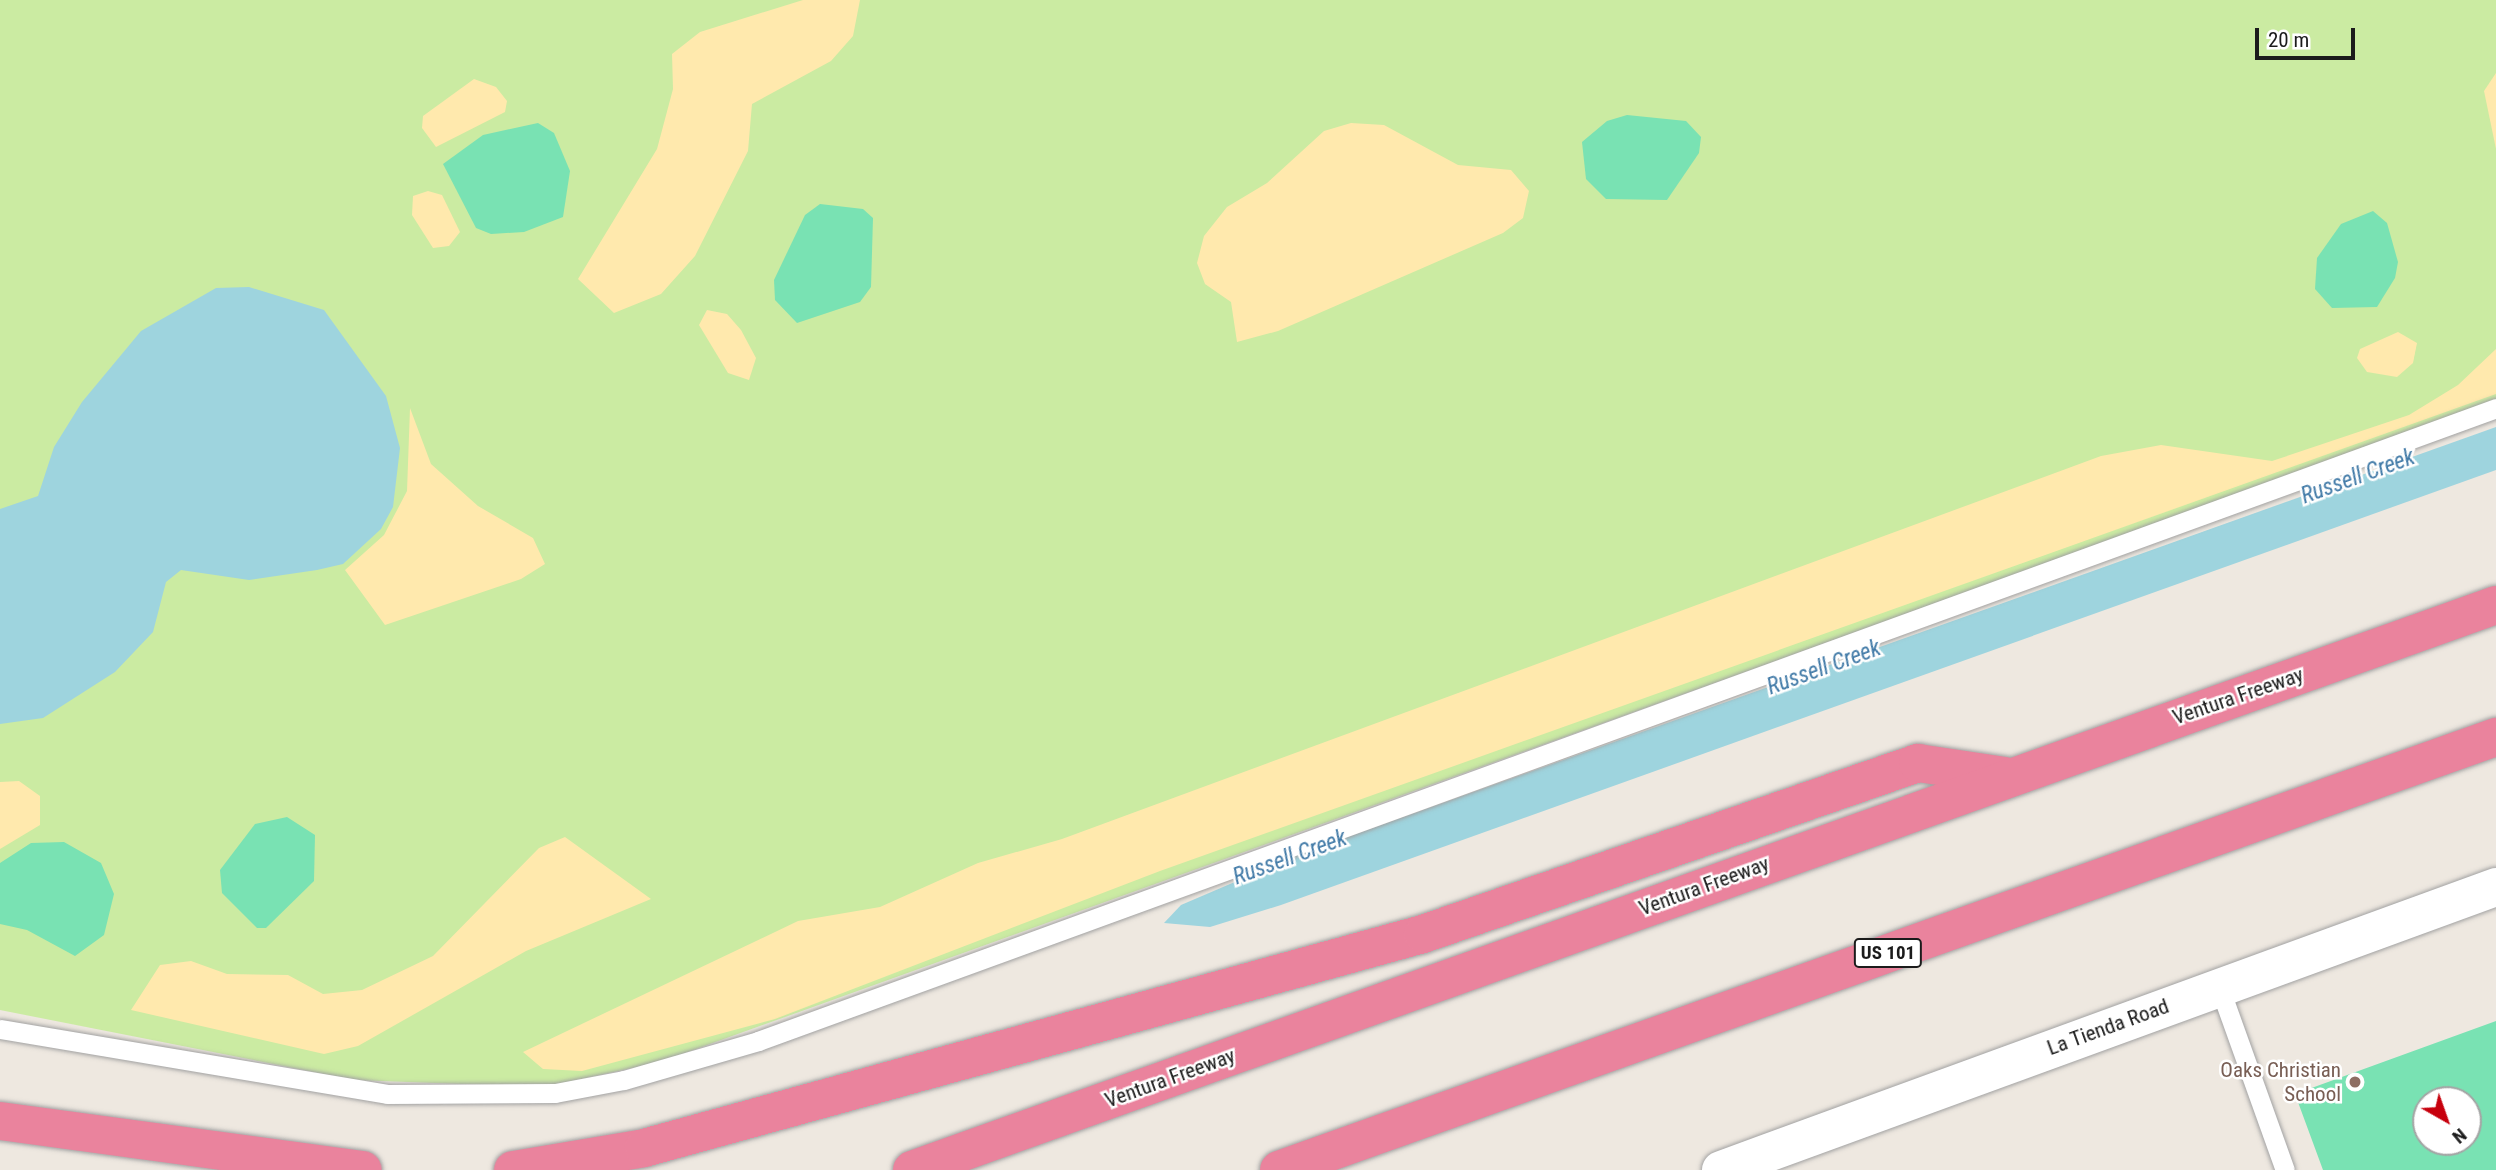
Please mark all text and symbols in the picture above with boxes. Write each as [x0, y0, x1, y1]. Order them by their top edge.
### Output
scale bar [2258, 14, 2358, 58]
text: 20 m [2268, 28, 2309, 52]
water label: Russell Creek [2297, 444, 2419, 510]
water label: Russell Creek [1763, 635, 1885, 701]
street label: Ventura Freeway [2169, 662, 2307, 730]
water label: Russell Creek [1229, 825, 1351, 891]
street label: Ventura Freeway [1636, 851, 1772, 921]
road number: US 101 [1853, 937, 1923, 968]
street label: La Tienda Road [2044, 993, 2172, 1061]
street label: Ventura Freeway [1102, 1043, 1238, 1113]
place label: Oaks Christian School [2220, 1057, 2341, 1107]
marker: Oaks Christian School [2347, 1074, 2363, 1090]
north arrow [2412, 1086, 2482, 1156]
text: N [2448, 1123, 2471, 1148]

